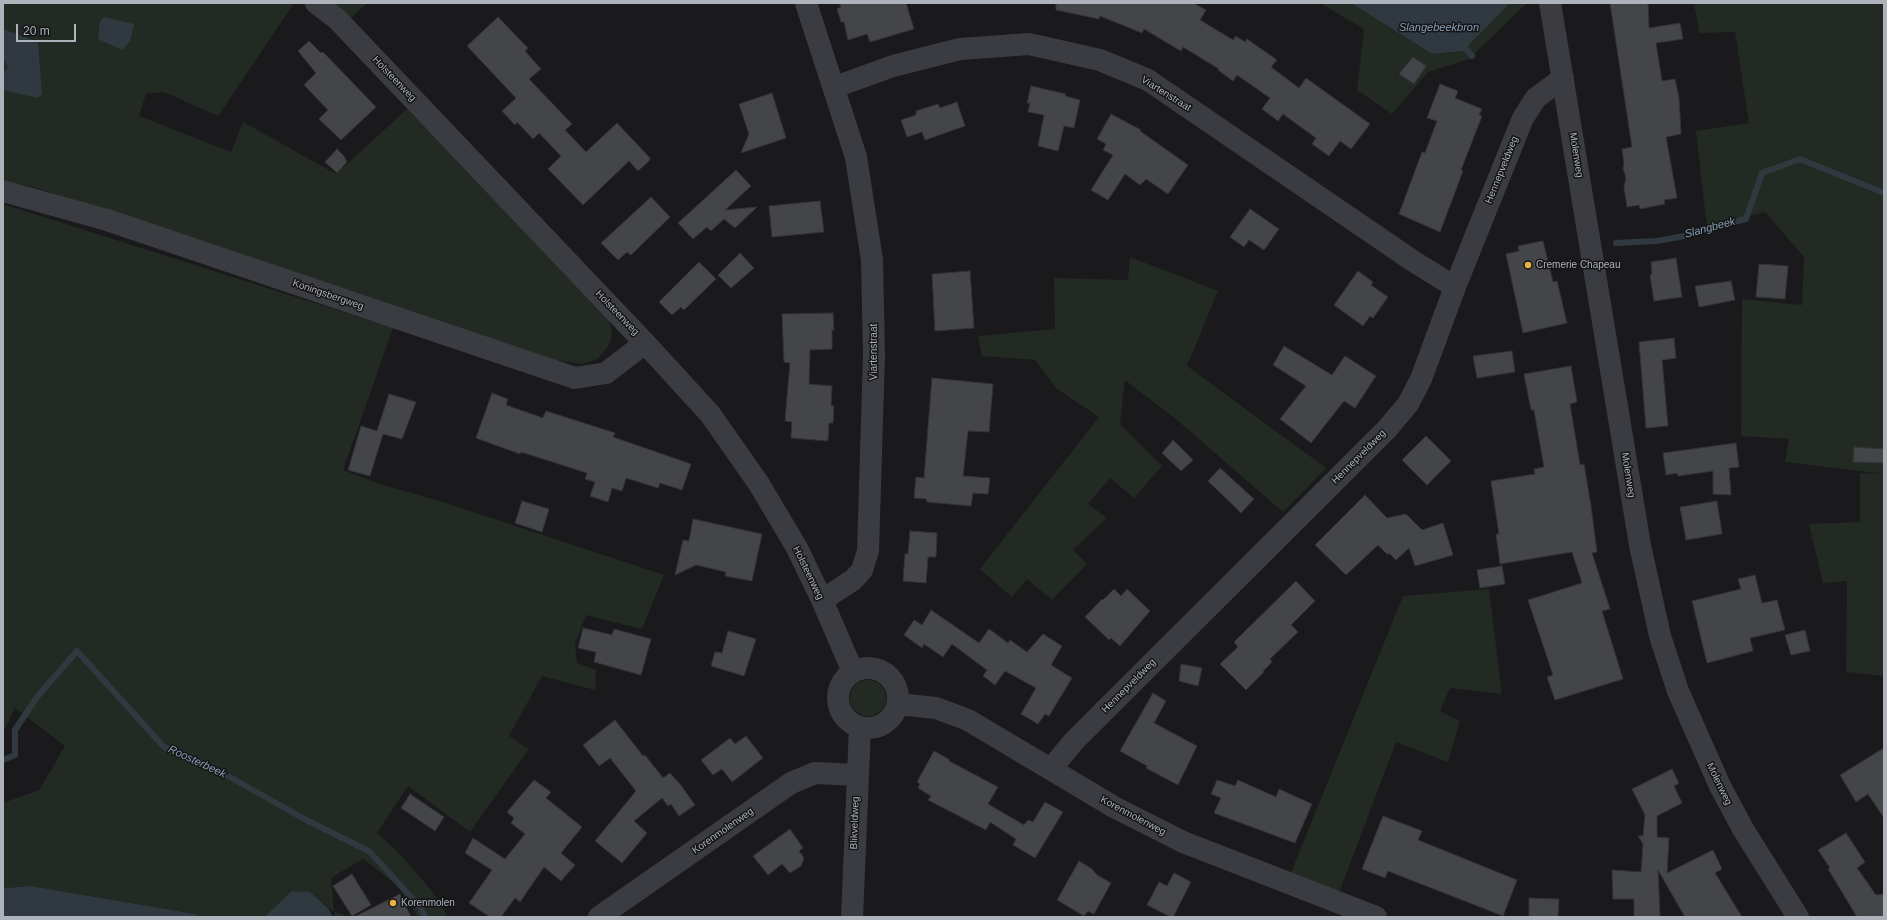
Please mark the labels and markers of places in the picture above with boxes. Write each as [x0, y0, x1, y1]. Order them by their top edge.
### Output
place label: Cremerie Chapeau [1536, 259, 1620, 271]
marker: Cremerie Chapeau [1523, 260, 1533, 270]
place label: Korenmolen [401, 897, 455, 909]
marker: Korenmolen [388, 898, 398, 908]

